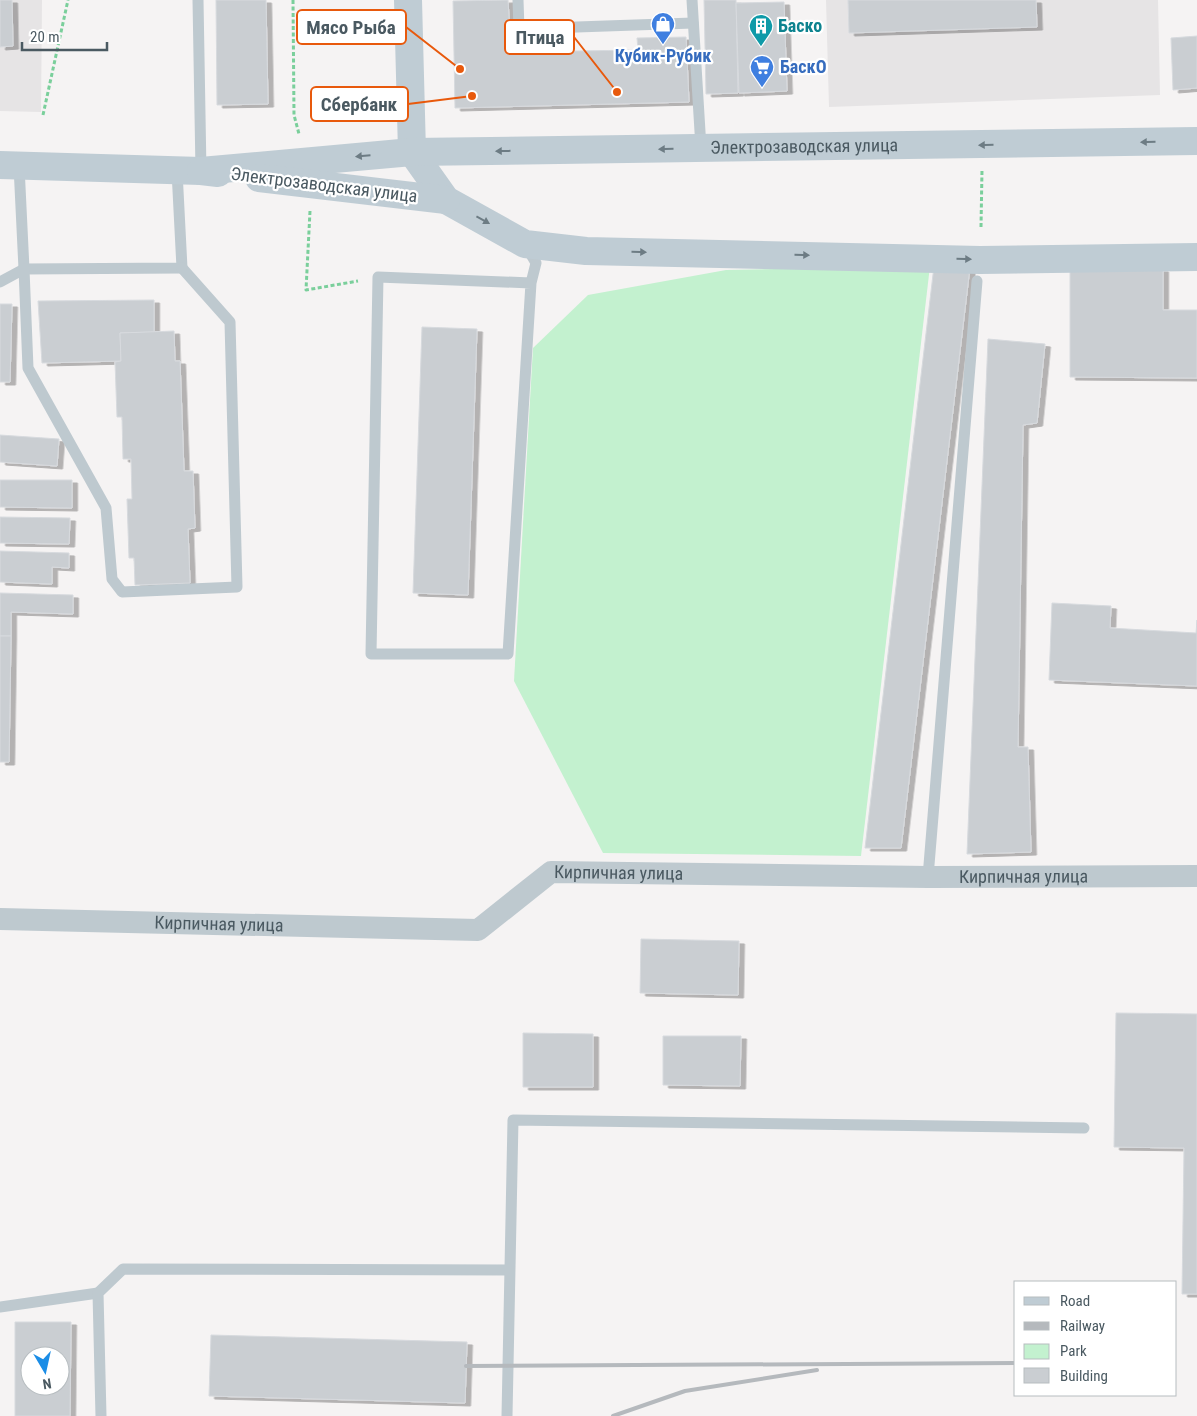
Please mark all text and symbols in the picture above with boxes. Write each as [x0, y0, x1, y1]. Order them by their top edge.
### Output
callout: Мясо Рыба [297, 10, 406, 44]
shop icon: Кубик-Рубик [650, 11, 676, 45]
building icon: Баско [748, 13, 774, 47]
place label: Баско [778, 15, 822, 36]
text: Мясо Рыба [306, 16, 396, 39]
scale bar [22, 20, 108, 52]
callout: Птица [505, 20, 574, 54]
text: Птица [515, 26, 565, 49]
text: 20 m [30, 28, 60, 46]
place label: Кубик-Рубик [615, 45, 711, 66]
supermarket icon: БаскО [749, 54, 775, 88]
place label: БаскО [780, 56, 827, 77]
callout: Сбербанк [311, 87, 408, 121]
text: Сбербанк [321, 93, 398, 116]
street label: Электрозаводская улица [710, 134, 898, 158]
one-way arrow [1140, 138, 1156, 146]
one-way arrow [978, 141, 994, 149]
one-way arrow [658, 145, 674, 153]
one-way arrow [495, 147, 511, 155]
one-way arrow [355, 153, 371, 161]
street label: Электрозаводская улица [229, 163, 419, 206]
one-way arrow [477, 216, 490, 225]
one-way arrow [632, 248, 648, 256]
one-way arrow [794, 252, 810, 260]
one-way arrow [956, 255, 972, 263]
street label: Кирпичная улица [554, 861, 683, 884]
street label: Кирпичная улица [959, 865, 1088, 887]
street label: Кирпичная улица [154, 912, 284, 936]
legend [1014, 1281, 1177, 1396]
text: Road [1060, 1292, 1090, 1310]
text: Railway [1060, 1317, 1105, 1335]
text: Park [1060, 1342, 1087, 1360]
north arrow [20, 1346, 70, 1396]
text: Building [1060, 1367, 1108, 1385]
text: N [42, 1375, 53, 1392]

